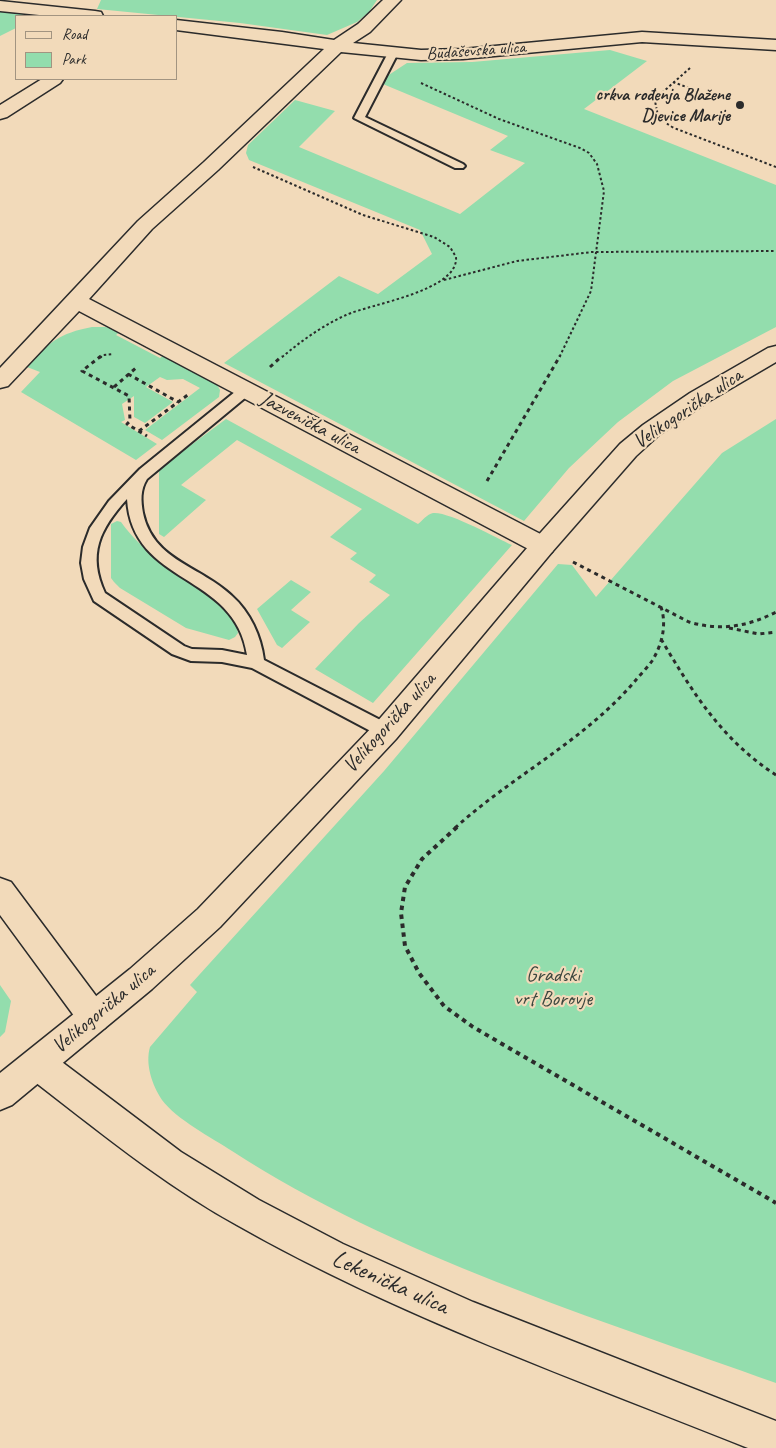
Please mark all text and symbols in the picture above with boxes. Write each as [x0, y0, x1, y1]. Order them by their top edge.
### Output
legend [15, 15, 178, 80]
text: Road [62, 25, 87, 44]
street label: Budaševska ulica [426, 37, 526, 65]
text: Park [62, 50, 86, 69]
place label: crkva rođenja Blažene Djevice Marije [595, 84, 730, 126]
marker: crkva rođenja Blažene Djevice Marije [734, 99, 746, 111]
street label: Velikogorička ulica [629, 363, 747, 455]
street label: Jazvenička ulica [256, 386, 364, 460]
street label: Velikogorička ulica [338, 668, 442, 778]
street label: Velikogorička ulica [47, 959, 161, 1059]
park label: Gradski vrt Borovje [514, 962, 592, 1012]
street label: Lekenička ulica [327, 1244, 453, 1322]

